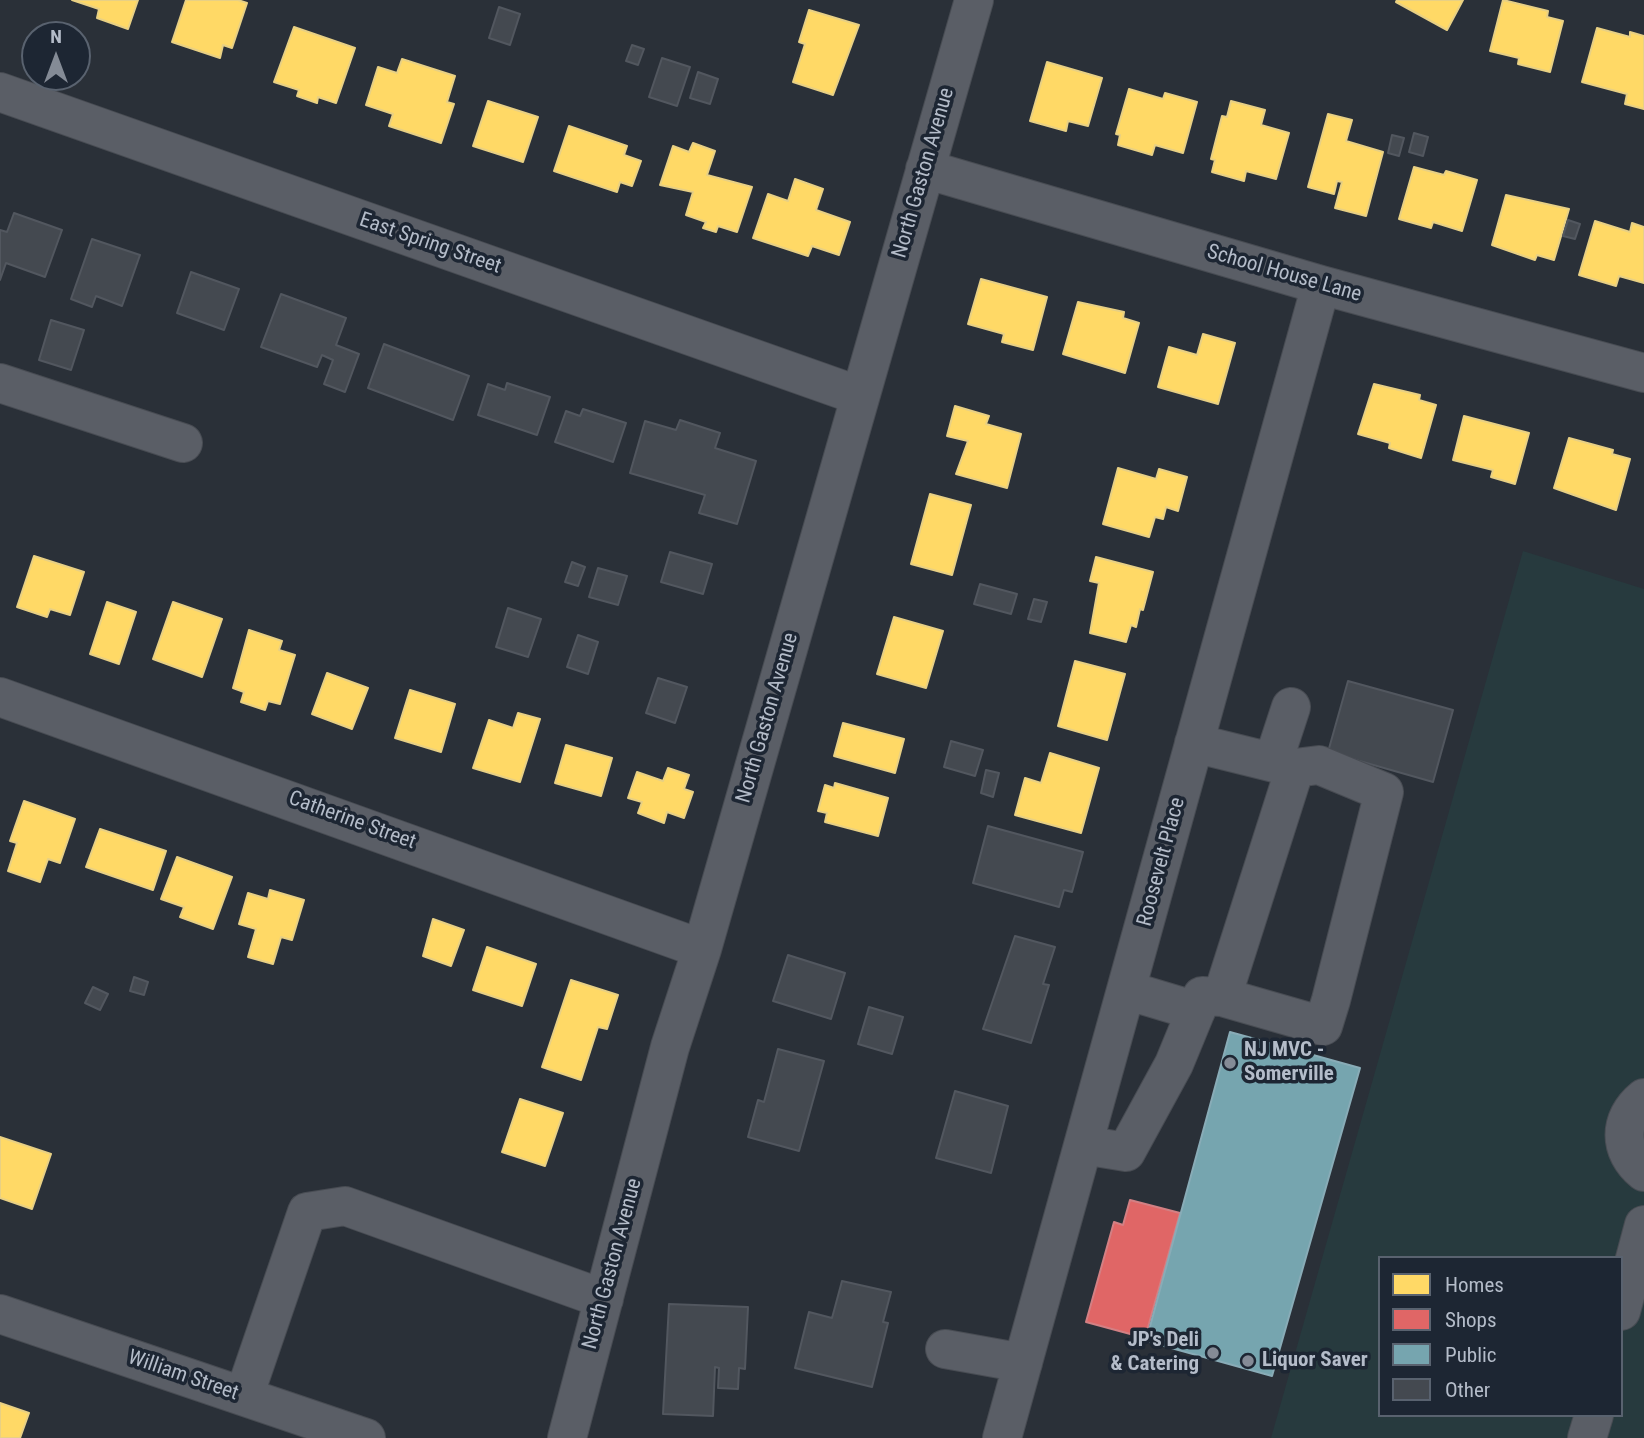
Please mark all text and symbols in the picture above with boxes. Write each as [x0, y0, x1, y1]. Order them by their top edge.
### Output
north arrow [21, 21, 91, 91]
text: N [50, 25, 62, 48]
street label: North Gaston Avenue [888, 85, 960, 261]
street label: East Spring Street [356, 208, 504, 280]
street label: School House Lane [1204, 240, 1364, 308]
street label: North Gaston Avenue [732, 630, 804, 806]
street label: Catherine Street [285, 786, 419, 856]
street label: Roosevelt Place [1133, 795, 1191, 929]
place label: NJ MVC - Somerville [1244, 1038, 1334, 1088]
marker: NJ MVC - Somerville [1222, 1055, 1238, 1071]
street label: North Gaston Avenue [578, 1176, 648, 1352]
legend [1378, 1256, 1623, 1417]
text: Homes [1445, 1273, 1504, 1297]
text: Shops [1445, 1308, 1497, 1332]
place label: JP's Deli & Catering [1111, 1328, 1199, 1378]
text: Public [1445, 1343, 1497, 1367]
street label: William Street [124, 1345, 242, 1407]
marker: JP's Deli & Catering [1205, 1345, 1221, 1361]
place label: Liquor Saver [1262, 1348, 1368, 1374]
marker: Liquor Saver [1240, 1353, 1256, 1369]
text: Other [1445, 1378, 1490, 1402]

